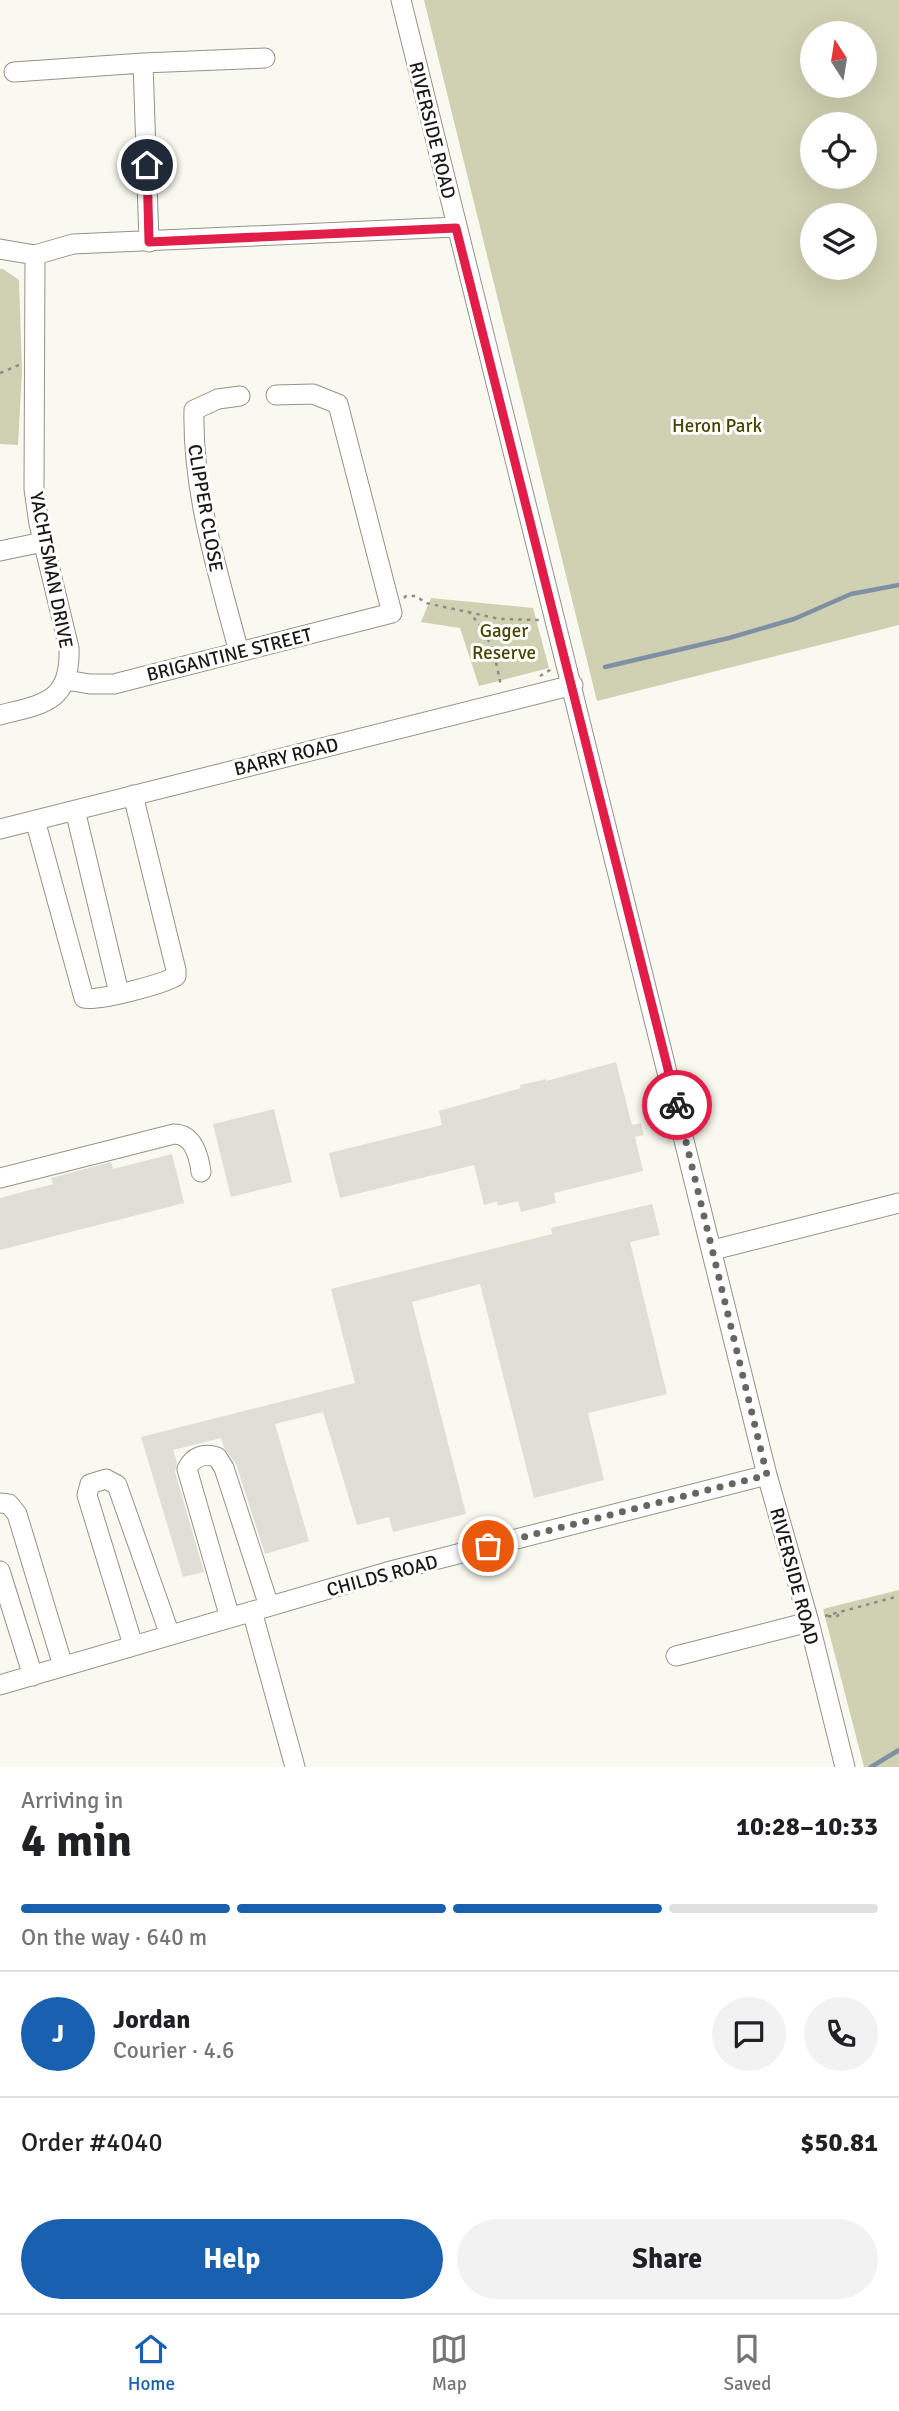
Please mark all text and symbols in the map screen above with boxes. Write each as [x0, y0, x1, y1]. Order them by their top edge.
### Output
north arrow [800, 21, 877, 98]
map controls [800, 21, 877, 280]
street label: RIVERSIDE ROAD [403, 59, 461, 201]
button: locate [800, 112, 877, 189]
pin [117, 135, 177, 195]
icon: home [128, 146, 166, 184]
button: layers [800, 203, 877, 280]
park label: Heron Park [672, 414, 762, 438]
street label: CLIPPER CLOSE [182, 442, 228, 574]
street label: YACHTSMAN DRIVE [24, 490, 78, 650]
park label: Gager Reserve [472, 619, 536, 665]
street label: BRIGANTINE STREET [144, 623, 315, 687]
street label: BARRY ROAD [232, 732, 341, 782]
courier [642, 1070, 712, 1140]
icon: bike [658, 1086, 696, 1124]
street label: RIVERSIDE ROAD [764, 1505, 824, 1647]
pin [458, 1516, 518, 1576]
icon: bag [469, 1527, 507, 1565]
street label: CHILDS ROAD [324, 1550, 440, 1602]
text: Arriving in [21, 1786, 123, 1815]
text: 10:28–10:33 [736, 1811, 878, 1843]
text: 4 min [21, 1813, 132, 1869]
text: On the way · 640 m [21, 1923, 207, 1952]
button: chat [712, 1997, 786, 2071]
button: phone [804, 1997, 878, 2071]
text: Jordan [113, 2004, 190, 2036]
text: J [52, 2018, 64, 2050]
text: Courier · 4.6 [113, 2036, 234, 2065]
text: Order #4040 [21, 2127, 162, 2159]
text: $50.81 [800, 2127, 878, 2159]
button: Help [21, 2219, 443, 2299]
button: Share [457, 2219, 878, 2299]
tab: Home [128, 2330, 175, 2396]
tab: Map [430, 2330, 468, 2396]
tab: Saved [723, 2330, 771, 2396]

